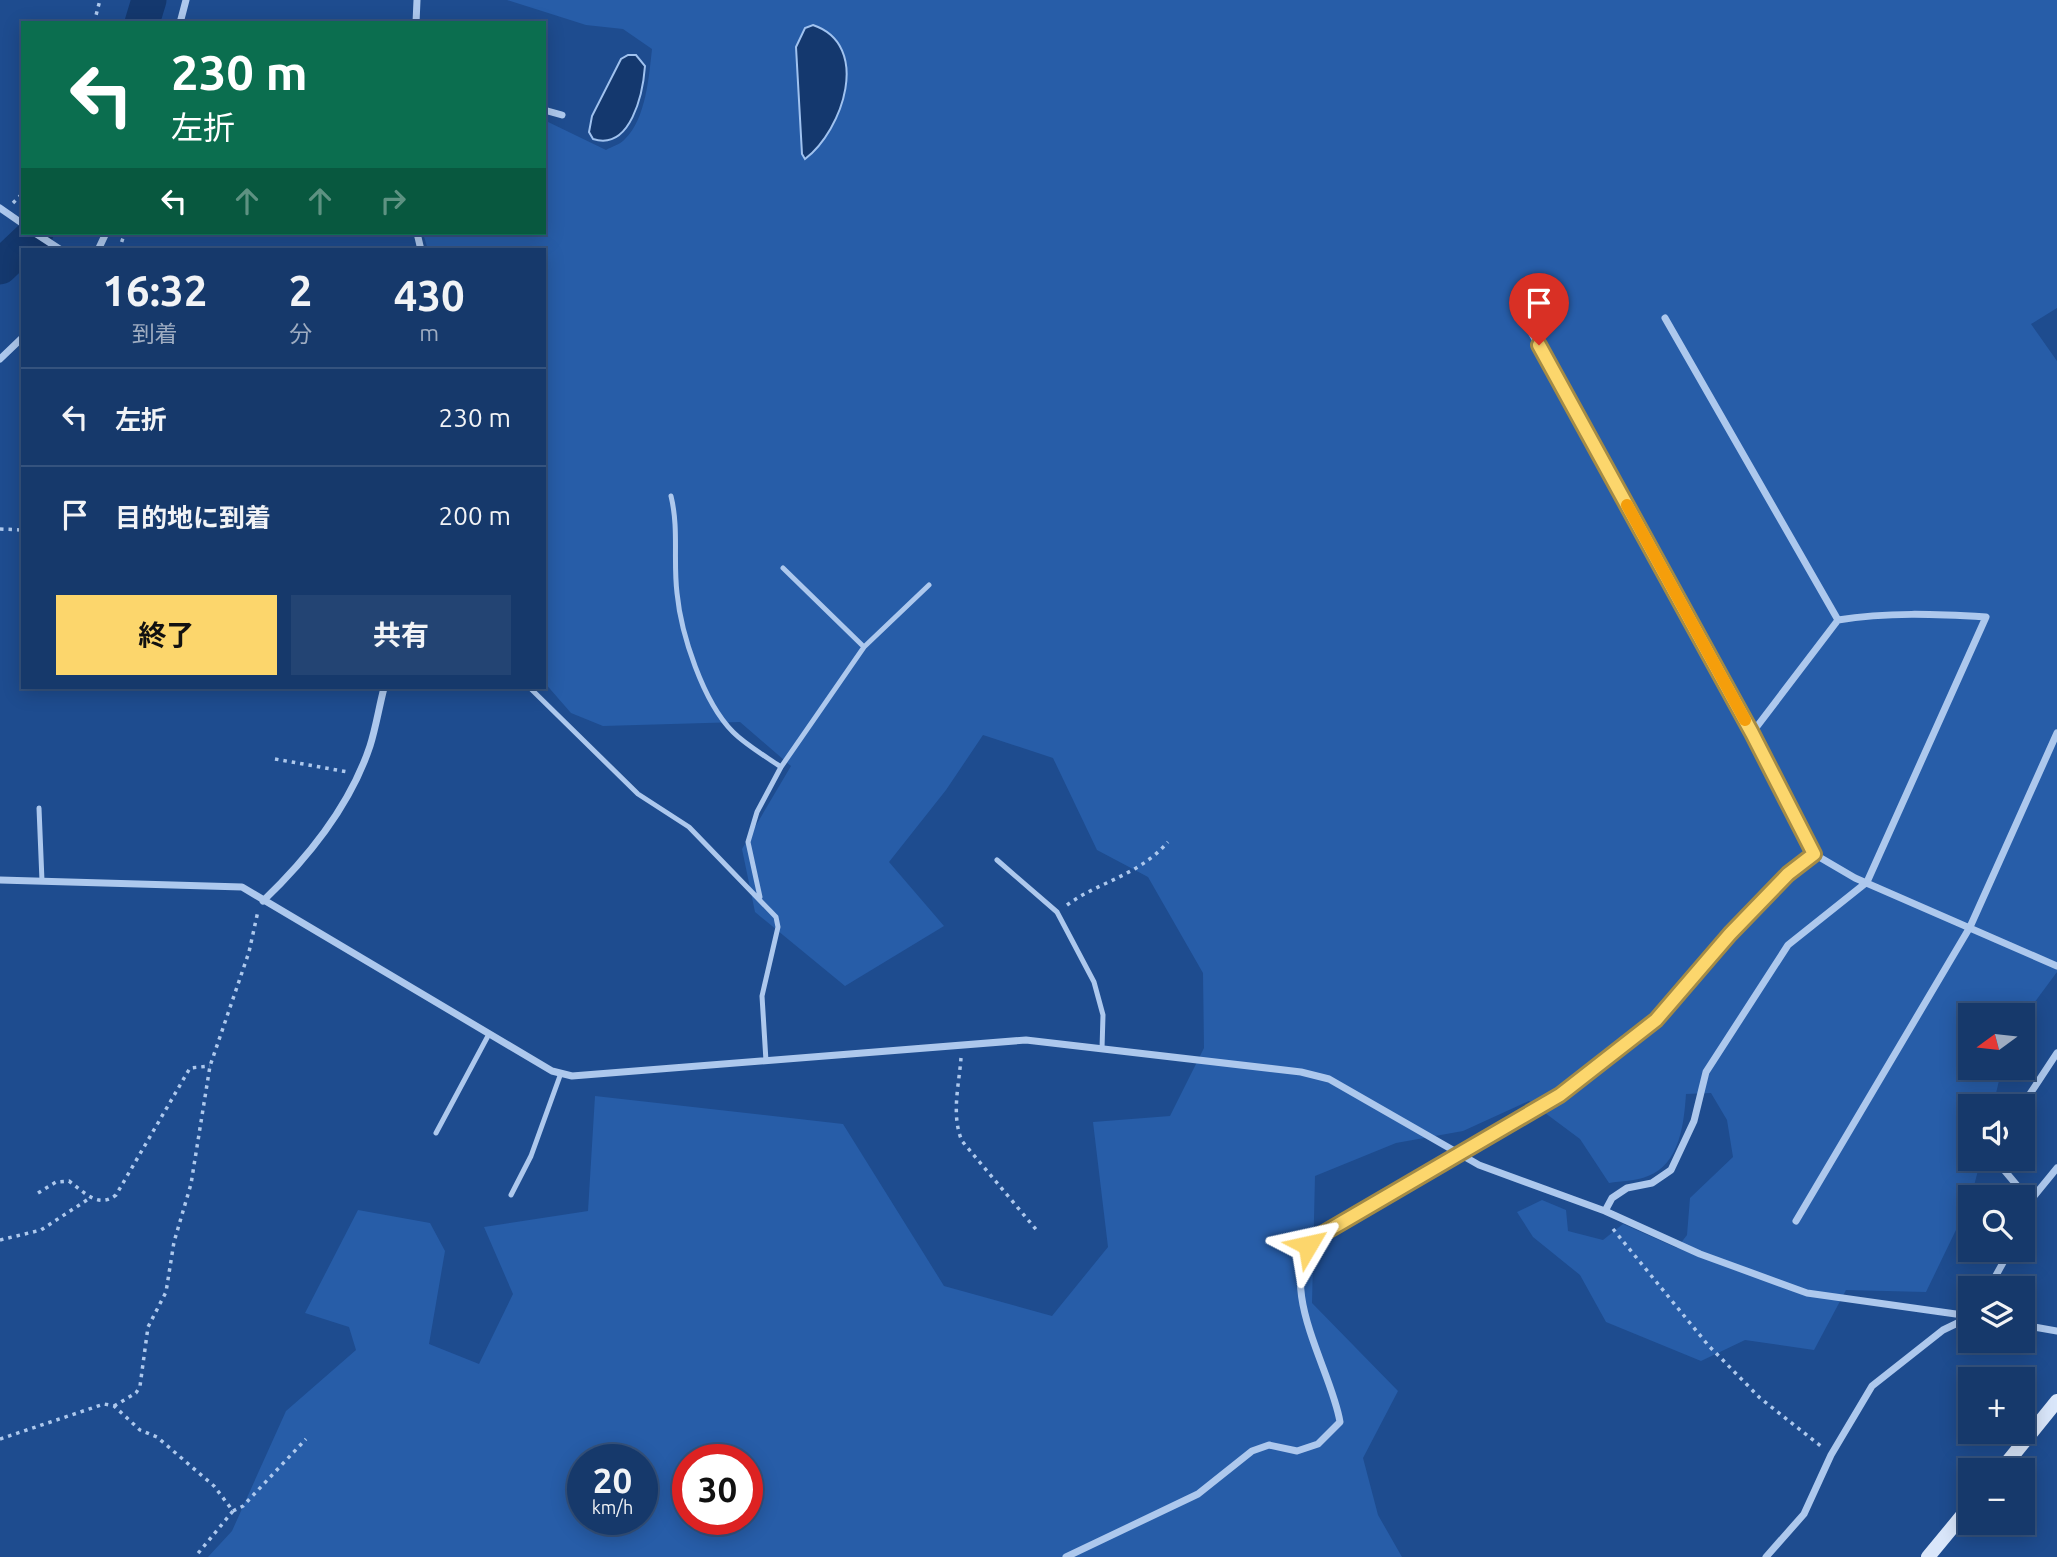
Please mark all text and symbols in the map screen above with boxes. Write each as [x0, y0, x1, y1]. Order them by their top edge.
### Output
text: 230 m [171, 44, 308, 99]
icon: left [56, 49, 147, 140]
text: 左折 [171, 109, 235, 145]
icon: left [155, 182, 193, 220]
icon: ahead [228, 182, 266, 220]
icon: ahead [301, 182, 339, 220]
icon: right [374, 182, 412, 220]
text: 16:32 [102, 267, 207, 314]
text: 2 [289, 267, 312, 314]
text: 430 [394, 272, 465, 319]
pin [1509, 273, 1569, 345]
icon: arrive [1520, 284, 1558, 322]
text: m [419, 320, 439, 345]
text: 到着 [132, 321, 178, 346]
text: 分 [289, 321, 312, 346]
icon: left [56, 398, 94, 436]
text: 230 m [439, 403, 511, 432]
text: 左折 [115, 405, 167, 434]
icon: arrive [56, 496, 94, 534]
text: 200 m [439, 501, 511, 530]
text: 目的地に到着 [115, 503, 271, 532]
button: 終了 [56, 595, 277, 675]
button: 共有 [291, 595, 511, 675]
north arrow [1958, 1003, 2035, 1080]
map controls [1958, 1003, 2035, 1535]
button: sound [1958, 1094, 2035, 1171]
button: search [1958, 1185, 2035, 1262]
position arrow [1271, 1208, 1345, 1282]
button: layers [1958, 1276, 2035, 1353]
button: + [1958, 1367, 2035, 1444]
speed limit sign: 30 [672, 1444, 763, 1535]
button: − [1958, 1458, 2035, 1535]
text: 20 [593, 1460, 632, 1500]
text: km/h [592, 1497, 633, 1517]

